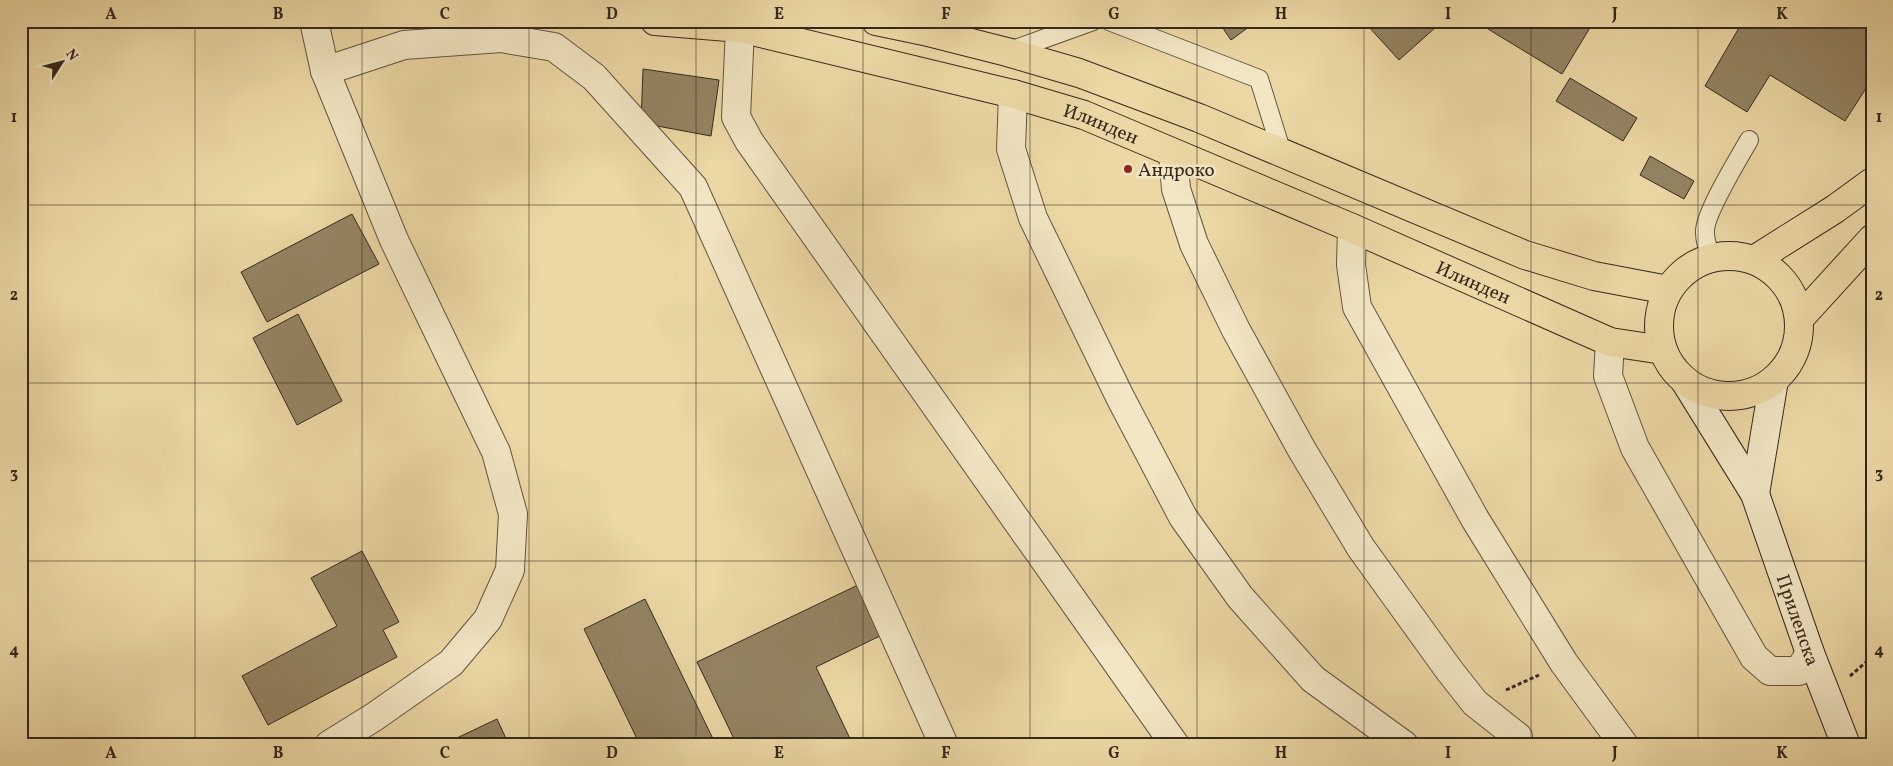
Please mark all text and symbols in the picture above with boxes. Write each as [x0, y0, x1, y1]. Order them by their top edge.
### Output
text: A [105, 4, 117, 26]
text: B [273, 4, 284, 26]
text: C [440, 4, 450, 26]
text: D [606, 4, 618, 26]
text: E [774, 4, 784, 26]
text: F [941, 4, 951, 26]
text: G [1108, 4, 1120, 26]
text: H [1275, 4, 1287, 26]
text: I [1445, 4, 1451, 26]
text: J [1611, 4, 1618, 26]
text: K [1776, 4, 1788, 26]
north arrow [38, 38, 88, 88]
text: N [61, 46, 82, 65]
street label: Илинден [1060, 99, 1142, 152]
text: 1 [11, 107, 17, 129]
text: 1 [1876, 107, 1882, 129]
place label: Андроко [1138, 158, 1215, 184]
marker: Андроко [1122, 163, 1134, 175]
street label: Илинден [1431, 256, 1514, 311]
text: 2 [10, 285, 18, 307]
text: 2 [1875, 285, 1883, 307]
text: 3 [10, 463, 18, 485]
text: 3 [1875, 463, 1883, 485]
street label: Прилепска [1769, 571, 1825, 670]
text: 4 [9, 640, 19, 662]
text: 4 [1874, 640, 1884, 662]
text: A [105, 743, 117, 765]
text: B [273, 743, 284, 765]
text: C [440, 743, 450, 765]
text: D [606, 743, 618, 765]
text: E [774, 743, 784, 765]
text: F [941, 743, 951, 765]
text: G [1108, 743, 1120, 765]
text: H [1275, 743, 1287, 765]
text: I [1445, 743, 1451, 765]
text: J [1611, 743, 1618, 765]
text: K [1776, 743, 1788, 765]

